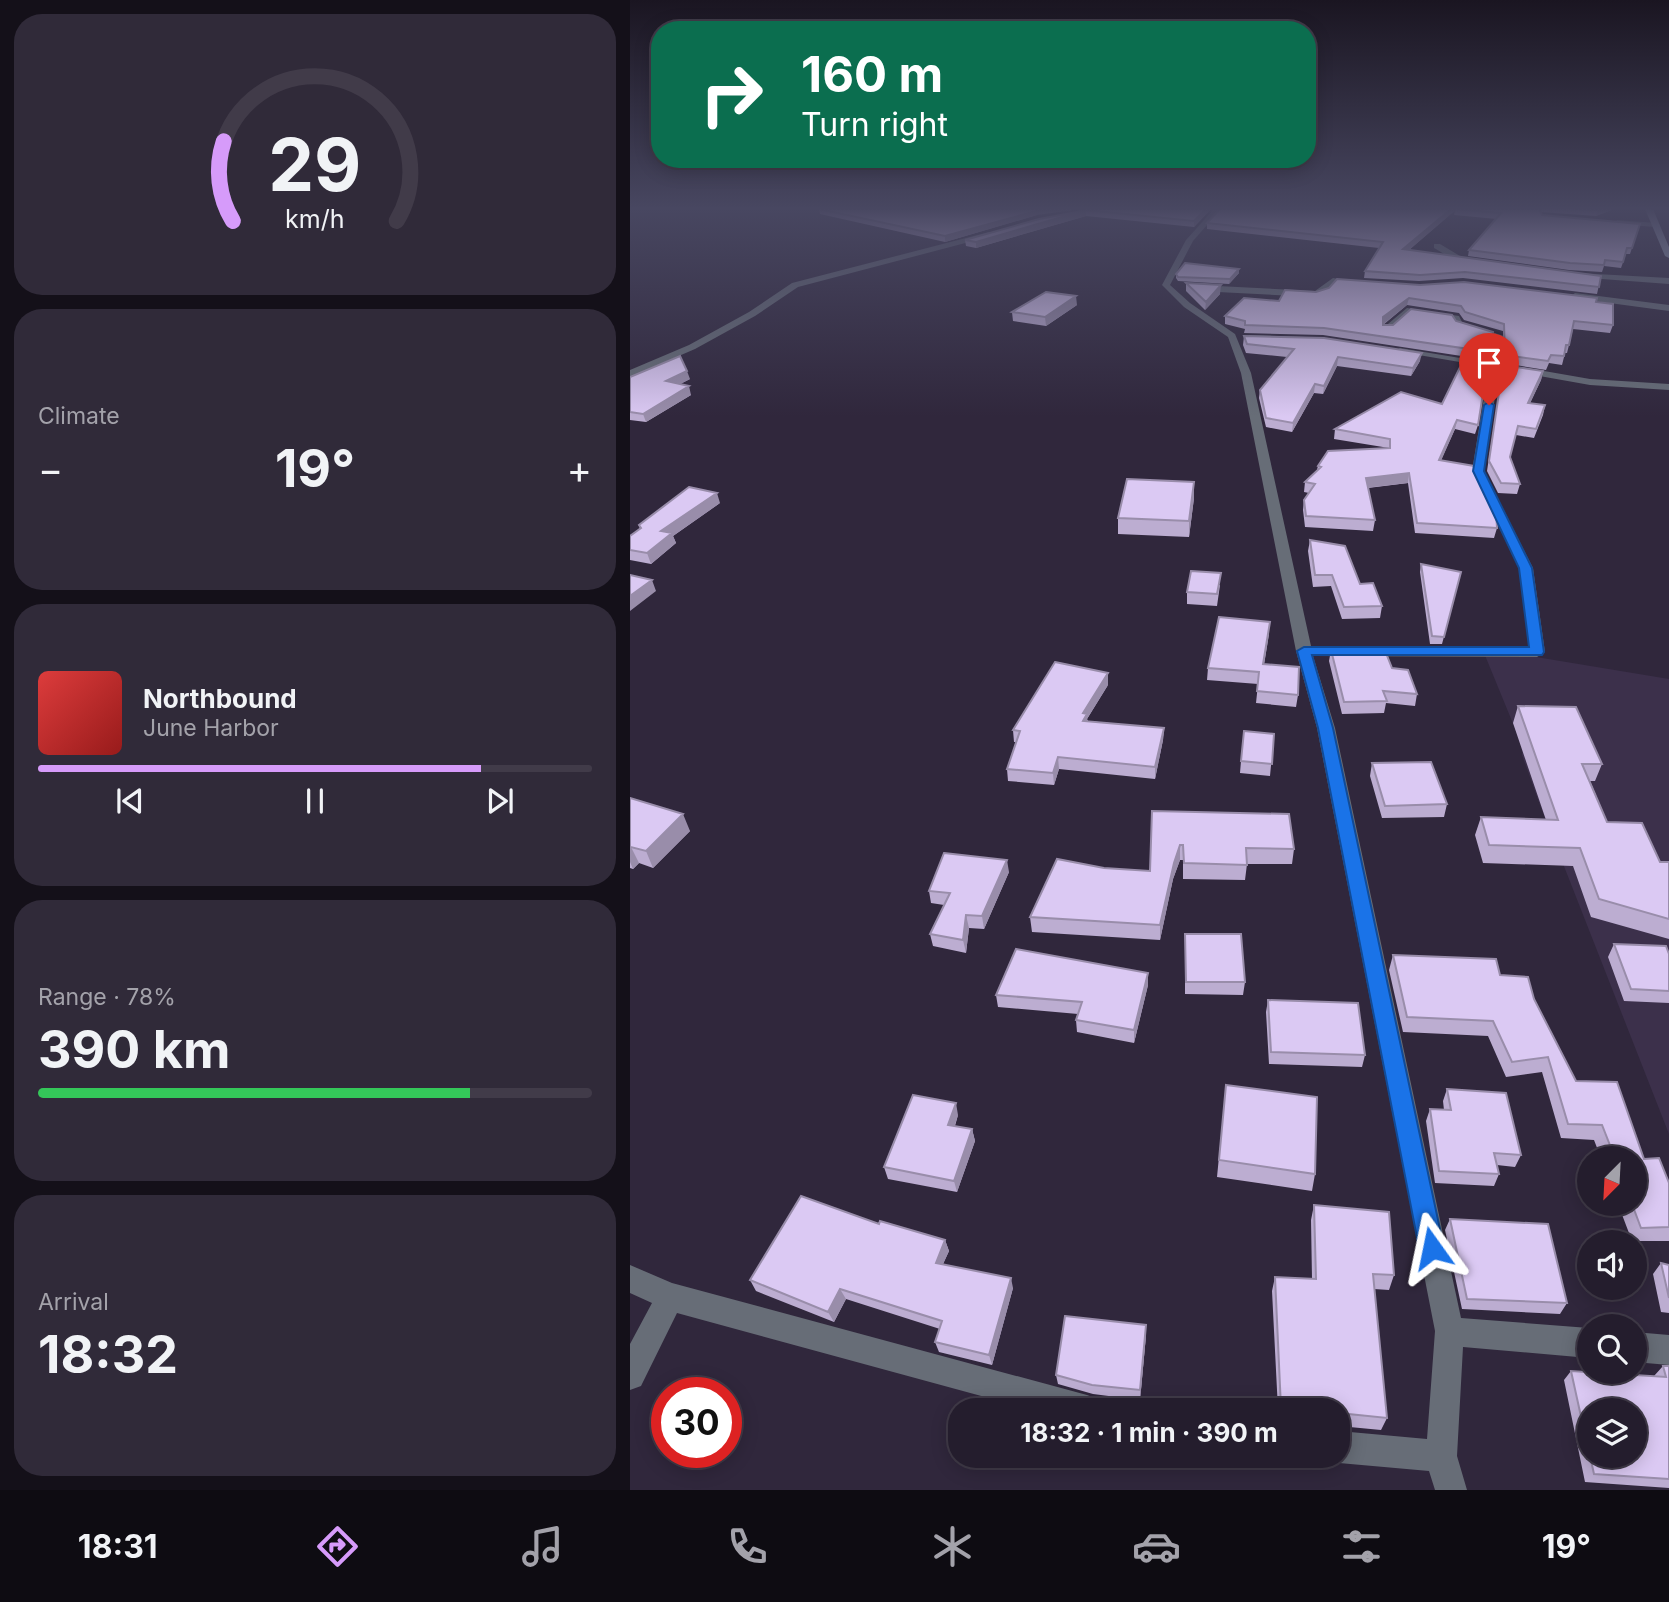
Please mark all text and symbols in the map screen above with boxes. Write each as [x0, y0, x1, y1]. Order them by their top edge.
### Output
text: 160 m [801, 45, 943, 104]
icon: right [686, 49, 777, 140]
text: Turn right [801, 105, 948, 144]
text: 29 [268, 120, 362, 209]
text: km/h [285, 203, 345, 233]
pin [1459, 333, 1519, 405]
icon: arrive [1470, 344, 1508, 382]
text: Climate [38, 402, 120, 430]
text: 19° [275, 437, 355, 500]
text: − [38, 446, 63, 492]
text: + [567, 446, 592, 492]
text: Northbound [143, 683, 297, 714]
text: June Harbor [143, 714, 279, 742]
icon: previous [111, 782, 149, 820]
icon: pause [296, 782, 334, 820]
icon: next [481, 782, 519, 820]
text: Range · 78% [38, 983, 176, 1011]
text: 390 km [38, 1018, 230, 1081]
north arrow [1577, 1146, 1647, 1216]
map controls [1577, 1146, 1647, 1468]
position arrow [1395, 1211, 1469, 1285]
button: sound [1577, 1230, 1647, 1300]
text: Arrival [38, 1288, 109, 1316]
button: search [1577, 1314, 1647, 1384]
text: 18:32 [38, 1323, 178, 1386]
speed limit sign: 30 [651, 1377, 742, 1468]
button: layers [1577, 1398, 1647, 1468]
text: 18:32 · 1 min · 390 m [1020, 1417, 1278, 1448]
icon: directions [313, 1522, 362, 1571]
icon: music [518, 1522, 567, 1571]
icon: phone [723, 1522, 772, 1571]
icon: climate [928, 1522, 977, 1571]
icon: car [1132, 1522, 1181, 1571]
icon: filters [1337, 1522, 1386, 1571]
text: 18:31 [78, 1527, 158, 1566]
text: 19° [1542, 1527, 1591, 1566]

